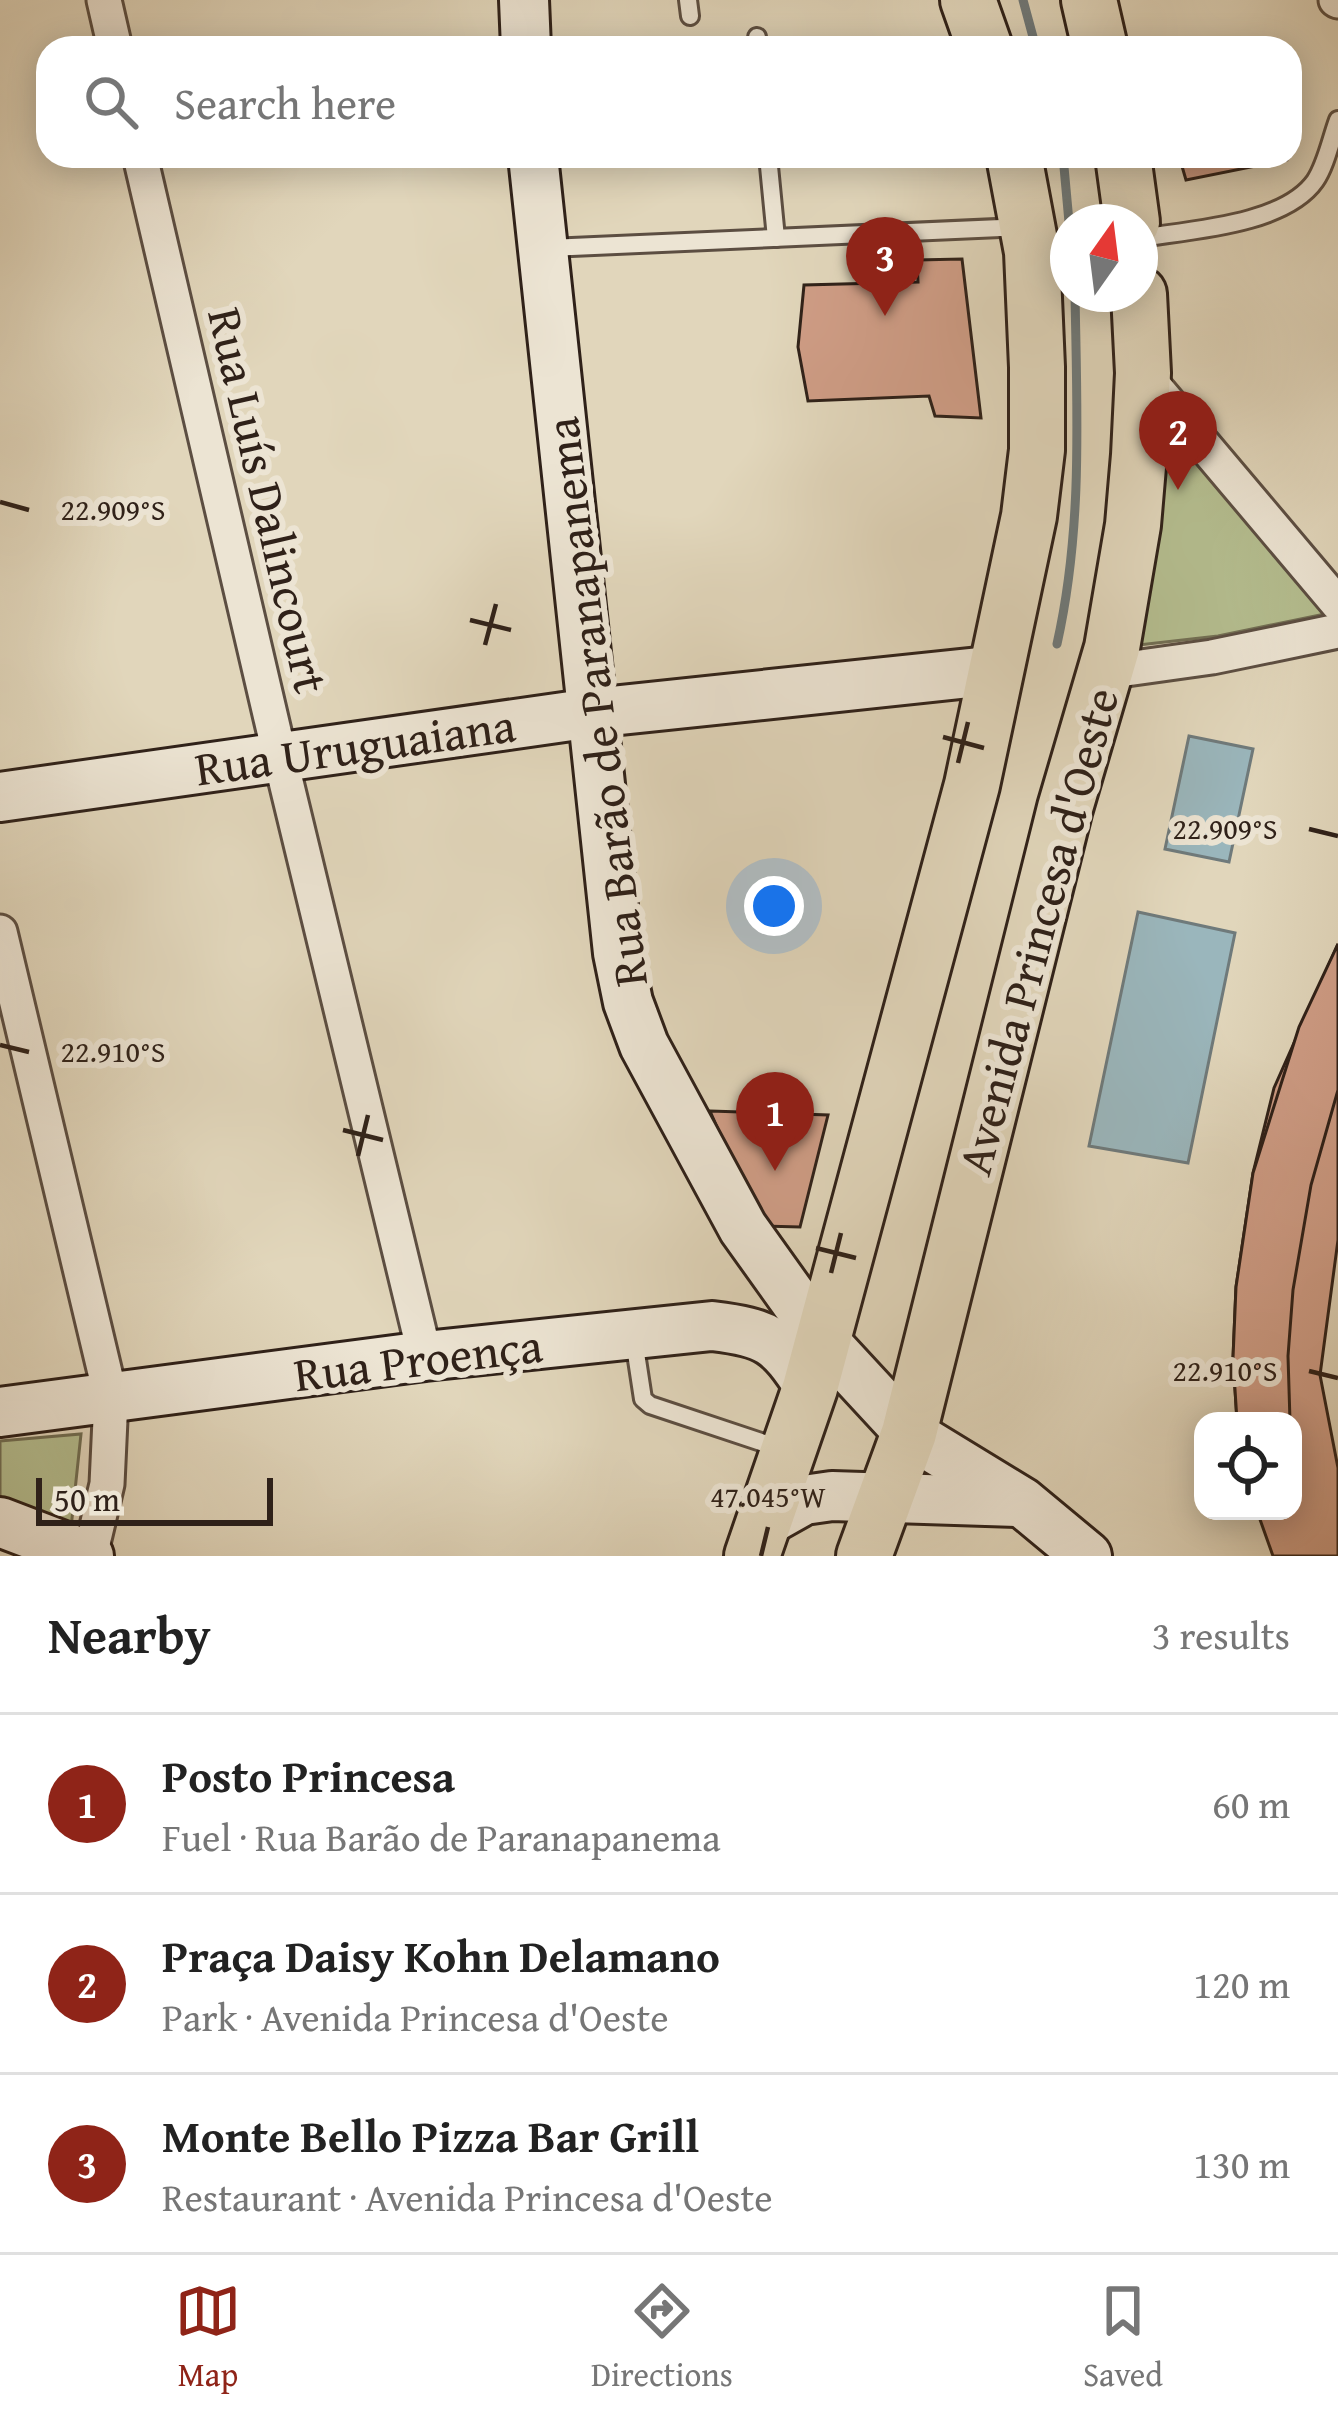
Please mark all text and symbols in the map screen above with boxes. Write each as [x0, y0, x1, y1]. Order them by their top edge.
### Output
search box [36, 36, 1302, 168]
icon: search [78, 69, 144, 135]
text: Search here [174, 70, 396, 135]
north arrow [1050, 204, 1158, 312]
pin: 3 [846, 217, 924, 316]
street label: Rua Luís Dalincourt [190, 300, 348, 700]
pin: 2 [1139, 391, 1217, 490]
street label: Rua Barão de Paranapanema [525, 413, 665, 991]
text: 22.909°S [61, 487, 165, 531]
street label: Avenida Princesa d'Oeste [938, 680, 1136, 1182]
street label: Rua Uruguaiana [190, 688, 520, 804]
text: 22.909°S [1173, 806, 1277, 850]
your location [744, 876, 804, 936]
text: 22.910°S [61, 1029, 165, 1073]
pin: 1 [736, 1072, 814, 1171]
street label: Rua Proença [290, 1309, 547, 1409]
text: 22.910°S [1173, 1348, 1277, 1392]
map controls [1194, 1412, 1302, 1520]
button: locate [1194, 1412, 1302, 1520]
scale bar [36, 1472, 273, 1525]
text: 47.045°W [710, 1474, 826, 1518]
text: 50 m [54, 1475, 120, 1523]
text: Nearby [48, 1597, 211, 1672]
text: 3 results [1152, 1606, 1290, 1663]
text: Posto Princesa [162, 1743, 455, 1808]
text: 1 [77, 1775, 97, 1832]
text: 60 m [1212, 1775, 1290, 1832]
text: Fuel · Rua Barão de Paranapanema [162, 1808, 721, 1865]
text: Praça Daisy Kohn Delamano [162, 1923, 720, 1988]
text: 2 [77, 1955, 97, 2012]
text: 120 m [1193, 1955, 1290, 2012]
text: Park · Avenida Princesa d'Oeste [162, 1988, 669, 2045]
text: Monte Bello Pizza Bar Grill [162, 2103, 699, 2168]
text: 3 [77, 2135, 97, 2192]
text: 130 m [1193, 2135, 1290, 2192]
text: Restaurant · Avenida Princesa d'Oeste [162, 2168, 773, 2225]
tab: Map [175, 2278, 241, 2398]
tab: Directions [591, 2278, 733, 2398]
tab: Saved [1083, 2278, 1163, 2398]

